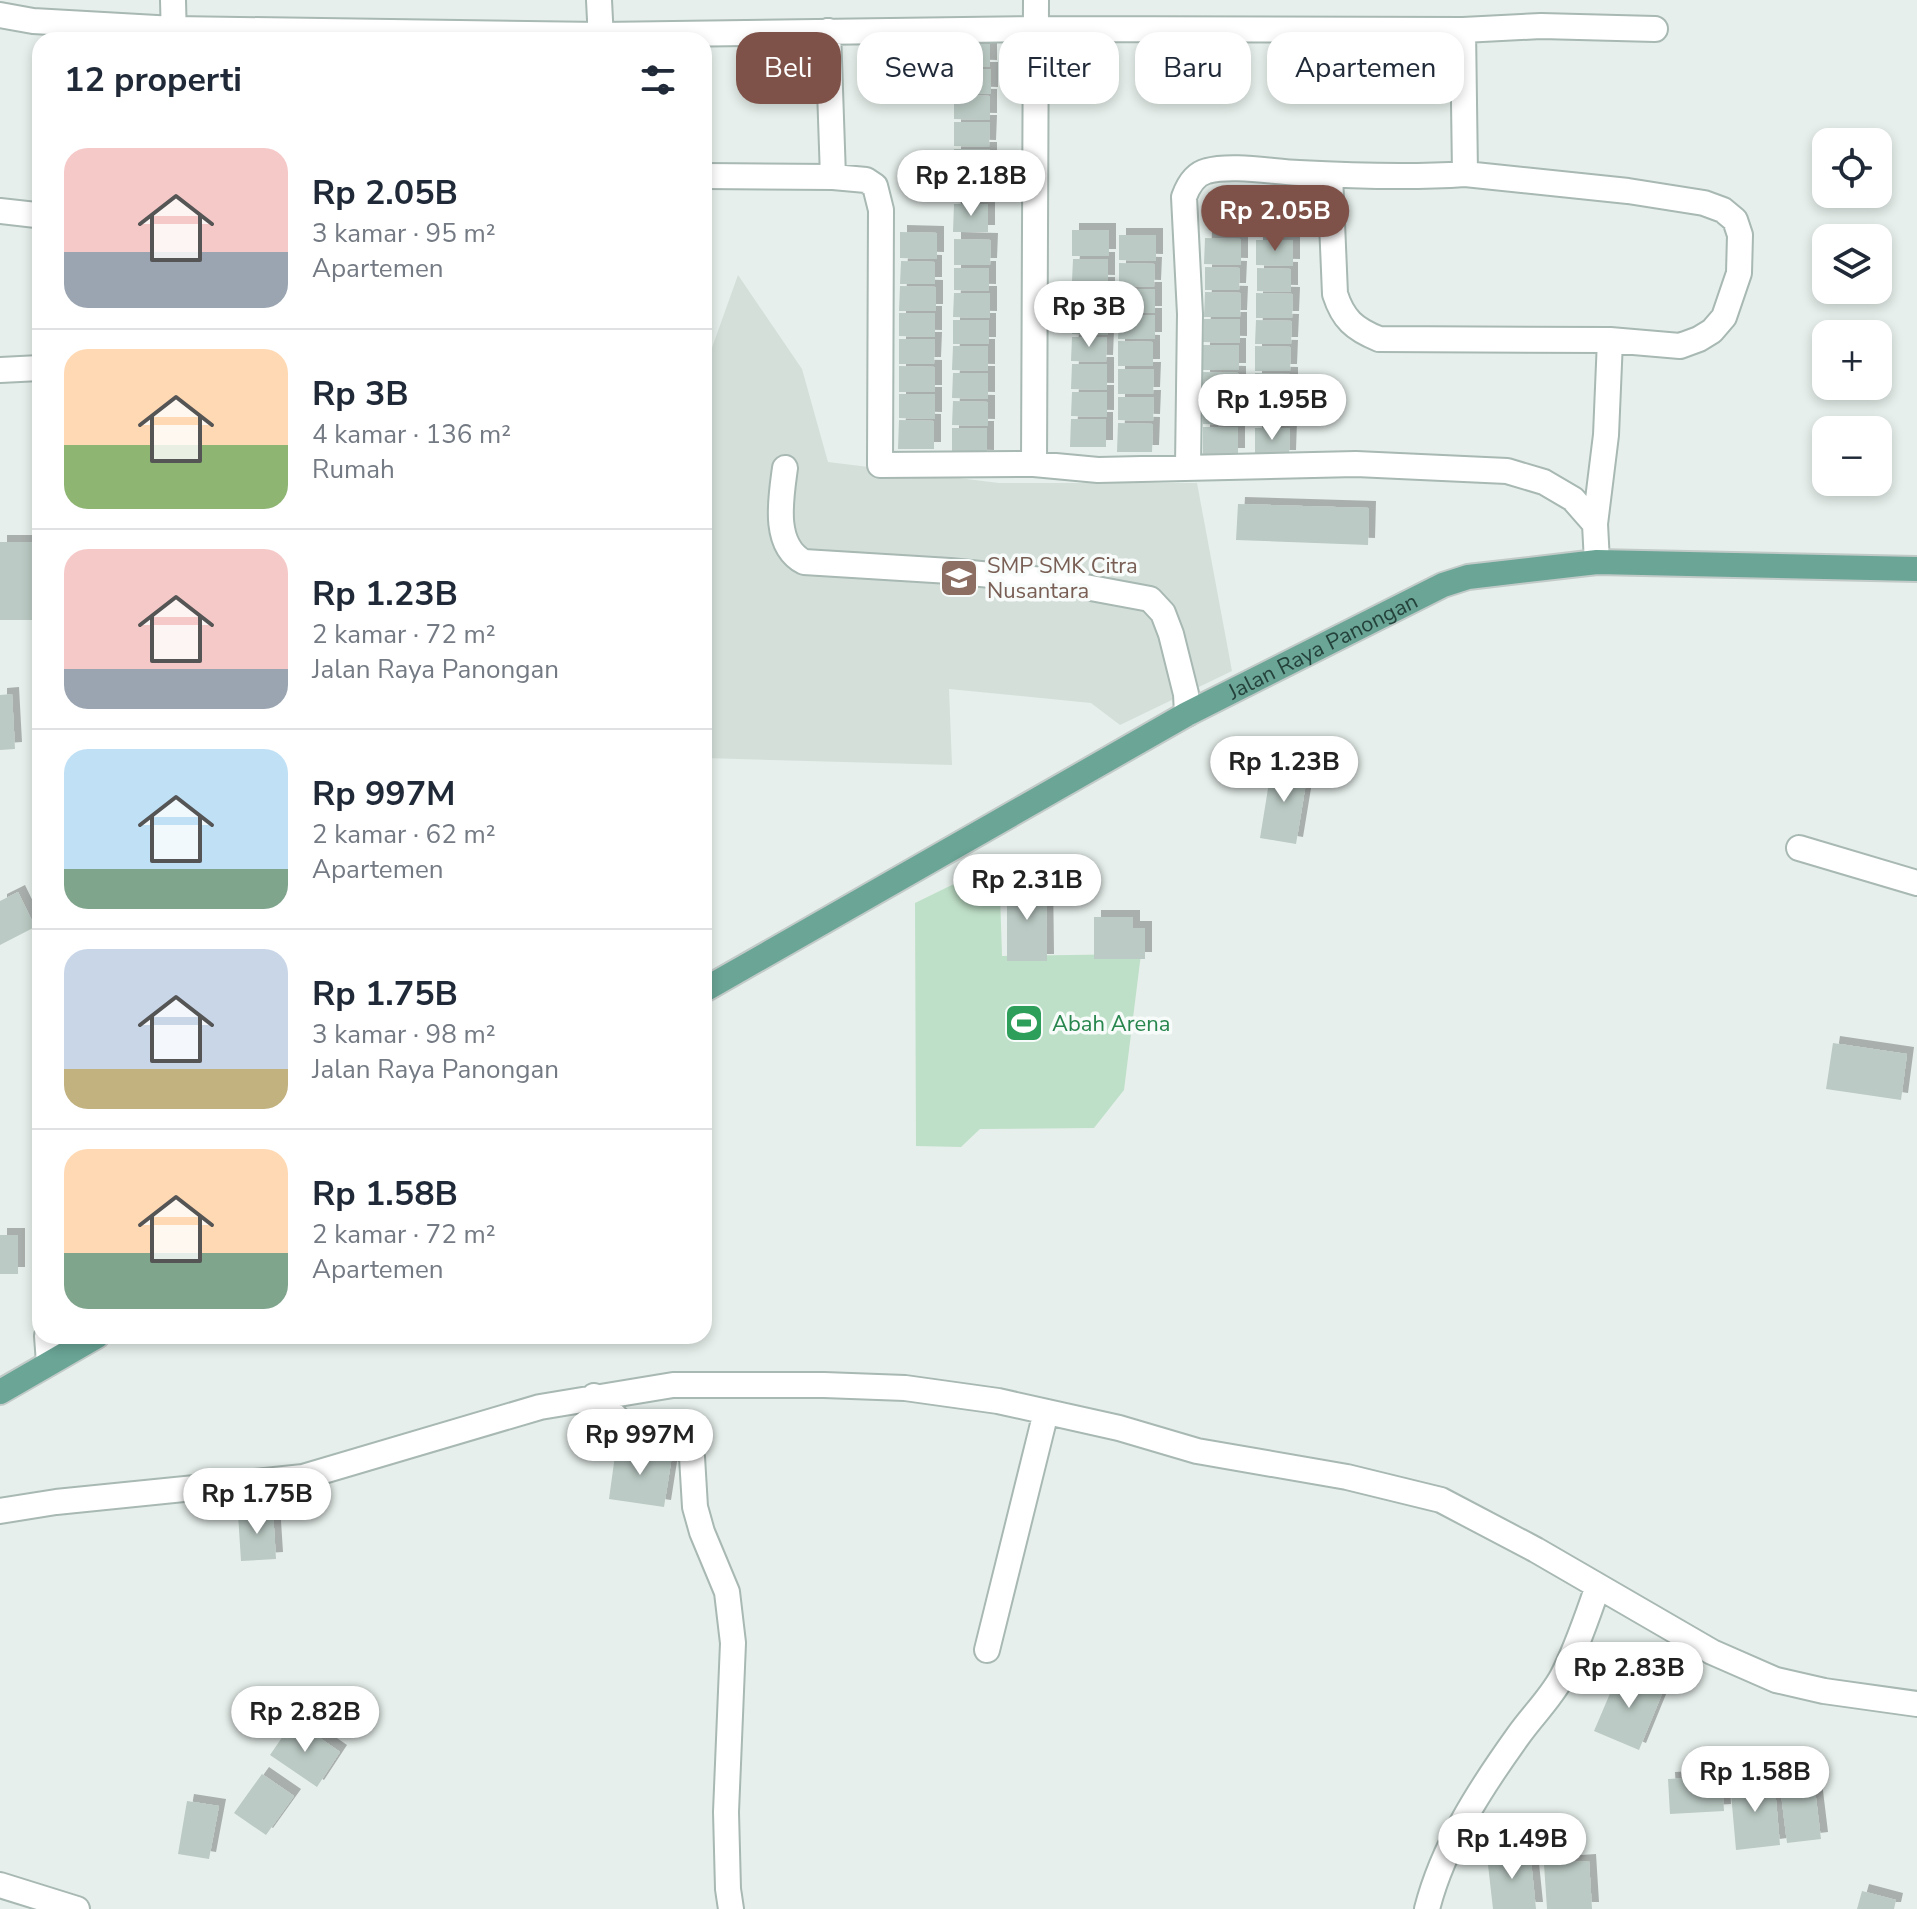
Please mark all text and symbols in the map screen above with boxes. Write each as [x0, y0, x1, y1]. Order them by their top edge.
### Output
chip: Beli [736, 32, 841, 104]
chip: Sewa [857, 32, 983, 104]
chip: Filter [999, 32, 1119, 104]
chip: Baru [1135, 32, 1251, 104]
chip: Apartemen [1267, 32, 1464, 104]
text: 12 properti [64, 57, 242, 103]
icon: filters [636, 58, 680, 102]
map controls [1812, 128, 1892, 496]
button: locate [1812, 128, 1892, 208]
pin: Rp 2.18B [888, 150, 1054, 218]
text: Rp 2.18B [915, 158, 1027, 193]
text: Rp 2.05B [312, 170, 458, 216]
icon: home [128, 180, 224, 276]
pin: Rp 2.05B [1192, 185, 1358, 253]
text: Rp 2.05B [1219, 193, 1331, 228]
text: 3 kamar · 95 m² [312, 216, 496, 251]
button: layers [1812, 224, 1892, 304]
text: Apartemen [312, 251, 444, 286]
pin: Rp 3B [1033, 281, 1145, 349]
text: Rp 3B [1052, 289, 1126, 324]
button: + [1812, 320, 1892, 400]
text: Rp 3B [312, 371, 409, 417]
pin: Rp 1.95B [1189, 374, 1355, 442]
icon: home [128, 381, 224, 477]
text: Rp 1.95B [1216, 382, 1328, 417]
button: − [1812, 416, 1892, 496]
text: 4 kamar · 136 m² [312, 417, 511, 452]
text: Rumah [312, 452, 395, 487]
place label: SMP SMK Citra Nusantara [987, 551, 1138, 606]
school or university icon: SMP SMK Citra Nusantara [938, 557, 980, 599]
text: Rp 1.23B [312, 571, 458, 617]
icon: home [128, 581, 224, 677]
street label: Jalan Raya Panongan [1222, 586, 1423, 708]
text: 2 kamar · 72 m² [312, 617, 496, 652]
text: Jalan Raya Panongan [312, 652, 559, 687]
pin: Rp 1.23B [1201, 736, 1367, 804]
text: Rp 1.23B [1228, 744, 1340, 779]
text: Rp 997M [312, 771, 456, 817]
icon: home [128, 781, 224, 877]
text: 2 kamar · 62 m² [312, 817, 496, 852]
text: Apartemen [312, 852, 444, 887]
pin: Rp 2.31B [944, 854, 1110, 922]
text: Rp 2.31B [971, 862, 1083, 897]
text: Rp 1.75B [312, 971, 458, 1017]
icon: home [128, 981, 224, 1077]
sports icon: Abah Arena [1003, 1002, 1045, 1044]
place label: Abah Arena [1052, 1009, 1170, 1039]
text: 3 kamar · 98 m² [312, 1017, 496, 1052]
text: Jalan Raya Panongan [312, 1052, 559, 1087]
text: Rp 1.58B [312, 1171, 458, 1217]
icon: home [128, 1181, 224, 1277]
text: 2 kamar · 72 m² [312, 1217, 496, 1252]
text: Apartemen [312, 1252, 444, 1287]
pin: Rp 997M [566, 1409, 714, 1477]
text: Rp 997M [585, 1417, 695, 1452]
pin: Rp 1.75B [174, 1468, 340, 1536]
text: Rp 1.75B [201, 1476, 313, 1511]
pin: Rp 2.83B [1546, 1642, 1712, 1710]
text: Rp 2.83B [1573, 1650, 1685, 1685]
pin: Rp 2.82B [222, 1686, 388, 1754]
text: Rp 2.82B [249, 1694, 361, 1729]
pin: Rp 1.58B [1672, 1746, 1838, 1814]
text: Rp 1.58B [1699, 1754, 1811, 1789]
pin: Rp 1.49B [1429, 1813, 1595, 1881]
text: Rp 1.49B [1456, 1821, 1568, 1856]

